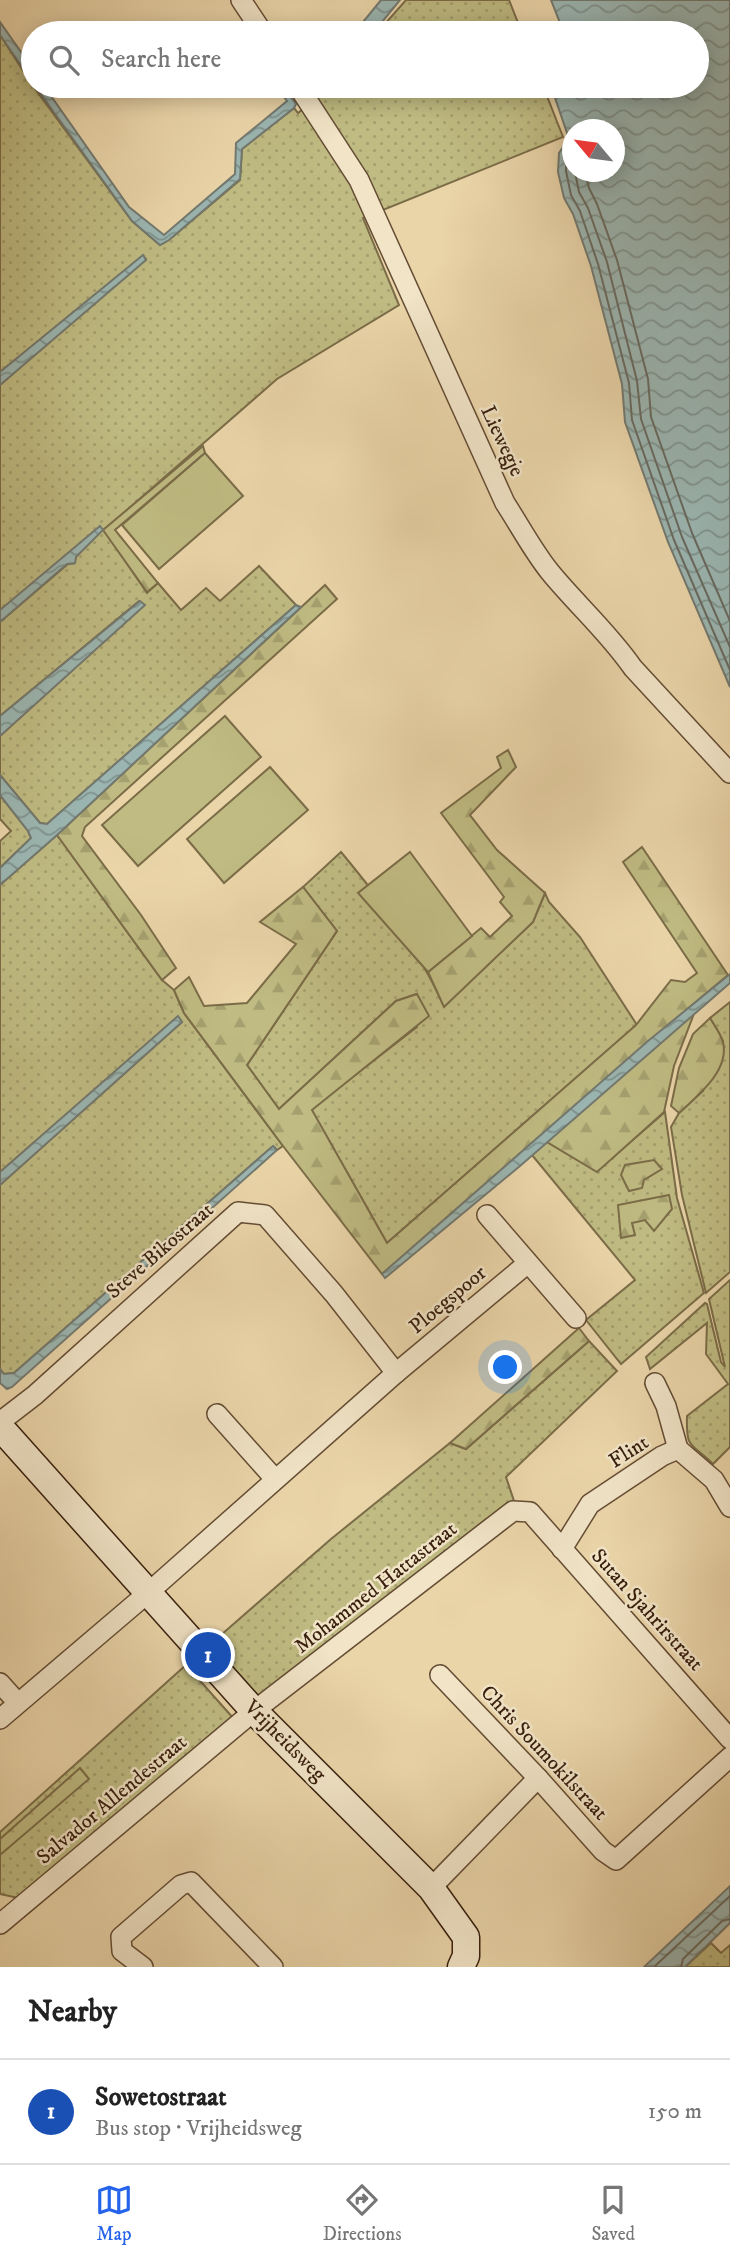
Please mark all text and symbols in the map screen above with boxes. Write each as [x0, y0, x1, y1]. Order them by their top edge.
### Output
search box [21, 21, 709, 98]
icon: search [45, 41, 83, 79]
text: Search here [101, 43, 221, 76]
north arrow [562, 119, 625, 182]
street label: Liewegje [474, 401, 530, 481]
street label: Steve Bikostraat [101, 1197, 219, 1305]
street label: Ploegspoor [404, 1260, 492, 1340]
your location [488, 1350, 522, 1384]
street label: Flint [604, 1429, 654, 1474]
street label: Mohammed Hattastraat [290, 1516, 463, 1660]
street label: Sutan Sjahrirstraat [585, 1544, 709, 1677]
pin: 1 [185, 1629, 231, 1681]
street label: Chris Soumokilstraat [475, 1680, 613, 1826]
street label: Vrijheidsweg [238, 1694, 332, 1788]
street label: Salvador Allendestraat [32, 1729, 193, 1870]
text: Nearby [28, 1994, 117, 2031]
text: Sowetostraat [95, 2081, 227, 2114]
text: 1 [47, 2097, 55, 2126]
text: 150 m [648, 2097, 702, 2126]
text: Bus stop · Vrijheidsweg [95, 2114, 302, 2143]
tab: Map [95, 2181, 133, 2246]
tab: Directions [323, 2181, 402, 2246]
tab: Saved [591, 2181, 635, 2246]

